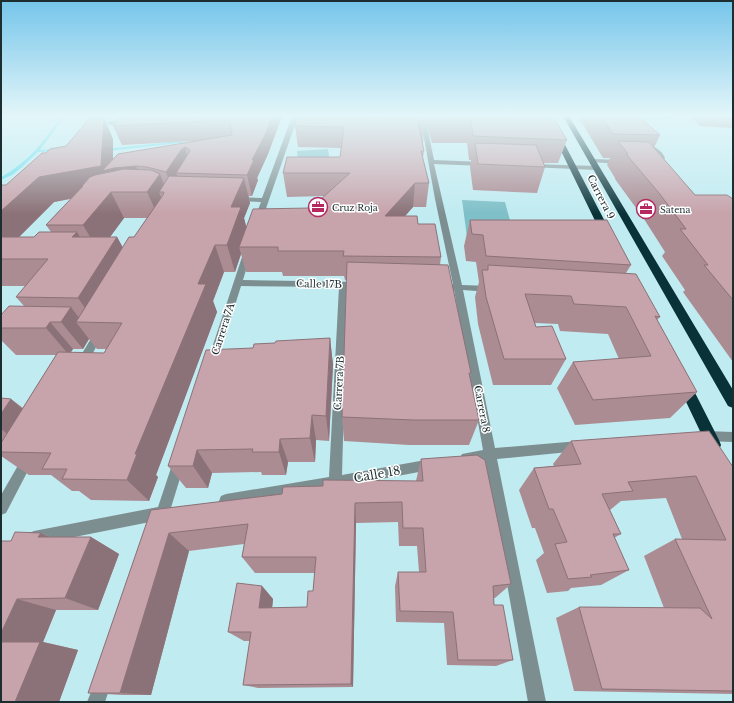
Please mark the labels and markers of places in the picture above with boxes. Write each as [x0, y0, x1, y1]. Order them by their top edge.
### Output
office icon: Cruz Roja [307, 196, 329, 218]
office icon: Satena [635, 198, 657, 220]
place label: Cruz Roja [332, 202, 378, 213]
place label: Satena [660, 204, 691, 215]

